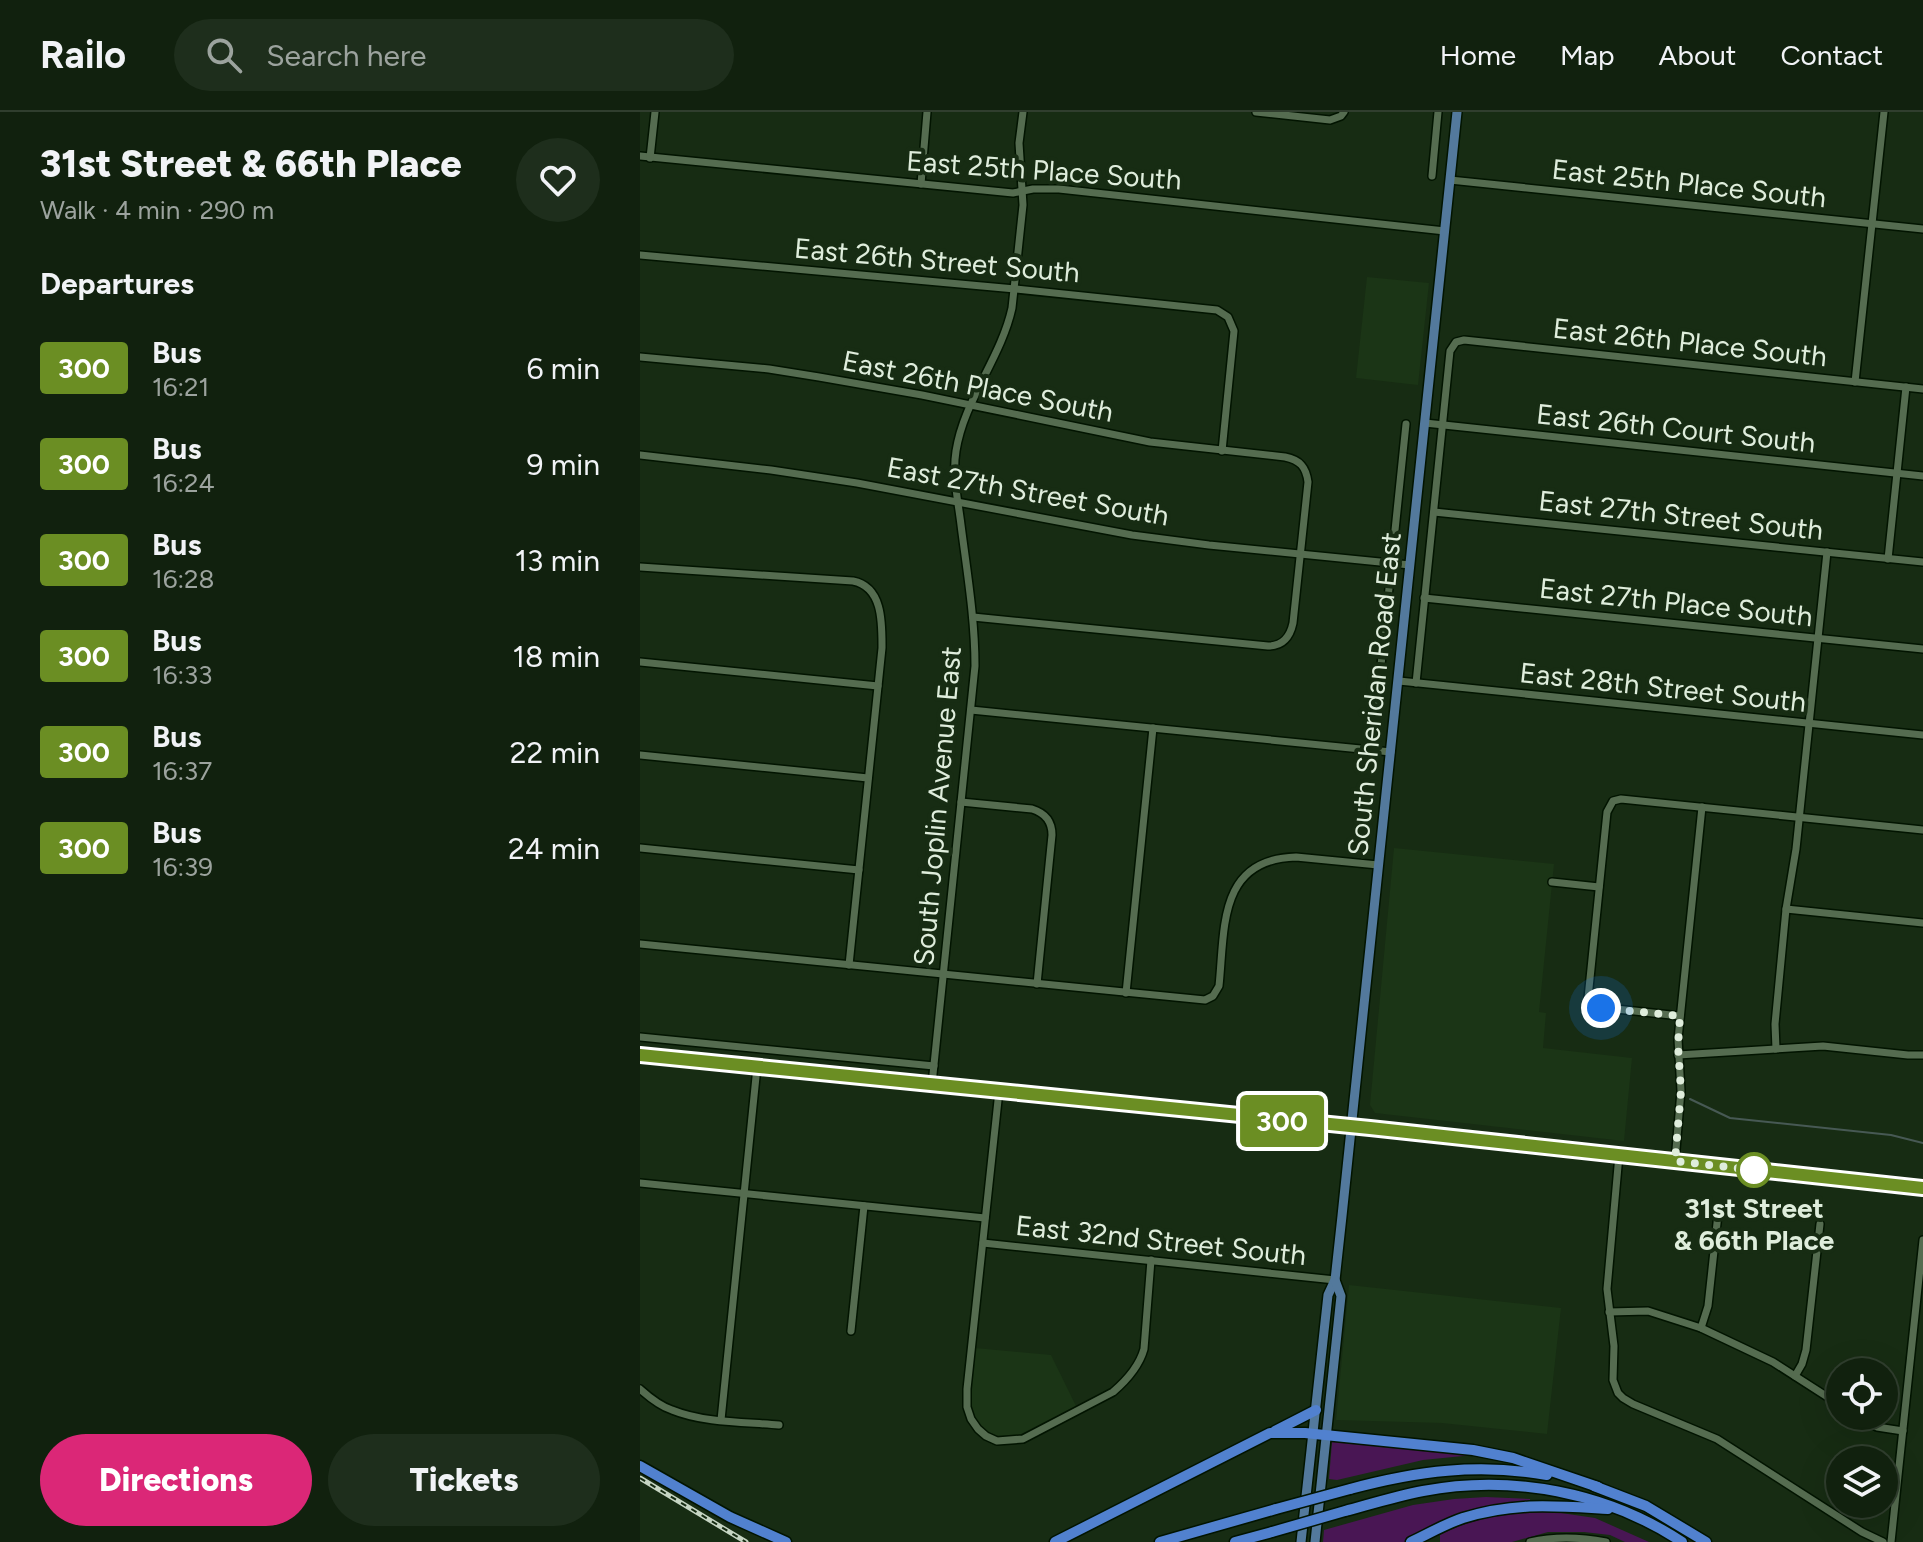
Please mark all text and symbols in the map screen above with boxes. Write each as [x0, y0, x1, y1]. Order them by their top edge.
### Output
search box [174, 19, 734, 91]
text: Railo [40, 32, 126, 78]
icon: search [202, 33, 246, 77]
text: Search here [266, 37, 426, 74]
text: Home [1440, 38, 1516, 72]
text: Map [1560, 38, 1615, 72]
text: About [1659, 38, 1736, 72]
text: Contact [1780, 38, 1883, 72]
button: heart [516, 138, 600, 222]
text: 31st Street & 66th Place [40, 141, 462, 187]
street label: East 25th Place South [905, 143, 1183, 197]
street label: East 25th Place South [1550, 152, 1828, 214]
text: Walk · 4 min · 290 m [40, 194, 274, 226]
street label: East 26th Street South [793, 231, 1081, 289]
text: Departures [40, 265, 194, 302]
street label: East 26th Place South [1551, 311, 1829, 373]
text: Bus [152, 334, 201, 371]
street label: East 26th Place South [840, 343, 1116, 429]
text: 6 min [526, 350, 600, 387]
text: 300 [58, 351, 110, 385]
text: 16:21 [152, 371, 209, 403]
street label: East 26th Court South [1535, 396, 1817, 460]
text: Bus [152, 430, 201, 467]
text: 9 min [526, 446, 600, 483]
text: 300 [58, 447, 110, 481]
street label: East 27th Street South [884, 449, 1172, 533]
text: 16:24 [152, 467, 215, 499]
street label: East 27th Street South [1537, 483, 1825, 547]
text: Bus [152, 526, 201, 563]
street label: South Sheridan Road East [1340, 530, 1408, 858]
text: 13 min [515, 542, 600, 579]
text: 300 [58, 543, 110, 577]
text: 16:28 [152, 563, 215, 595]
street label: East 27th Place South [1538, 571, 1814, 633]
text: Bus [152, 622, 201, 659]
text: 18 min [513, 638, 600, 675]
text: 300 [58, 639, 110, 673]
street label: South Joplin Avenue East [906, 645, 968, 967]
street label: East 28th Street South [1518, 655, 1808, 719]
text: 16:33 [152, 659, 212, 691]
text: Bus [152, 718, 201, 755]
text: 22 min [510, 734, 600, 771]
text: 300 [58, 735, 110, 769]
text: 16:37 [152, 755, 212, 787]
text: Bus [152, 814, 201, 851]
text: 24 min [508, 830, 600, 867]
text: 300 [58, 831, 110, 865]
text: 16:39 [152, 851, 213, 883]
your location [1581, 988, 1621, 1028]
line badge: 300 [1236, 1095, 1328, 1147]
text: 300 [1256, 1104, 1308, 1138]
marker: 31st Street & 66th Place [1737, 1153, 1771, 1187]
place label: 31st Street & 66th Place [1674, 1191, 1834, 1257]
street label: East 32nd Street South [1014, 1208, 1308, 1272]
map controls [1826, 1358, 1898, 1518]
button: locate [1826, 1358, 1898, 1430]
button: Directions [40, 1434, 312, 1526]
button: Tickets [328, 1434, 600, 1526]
button: layers [1826, 1446, 1898, 1518]

